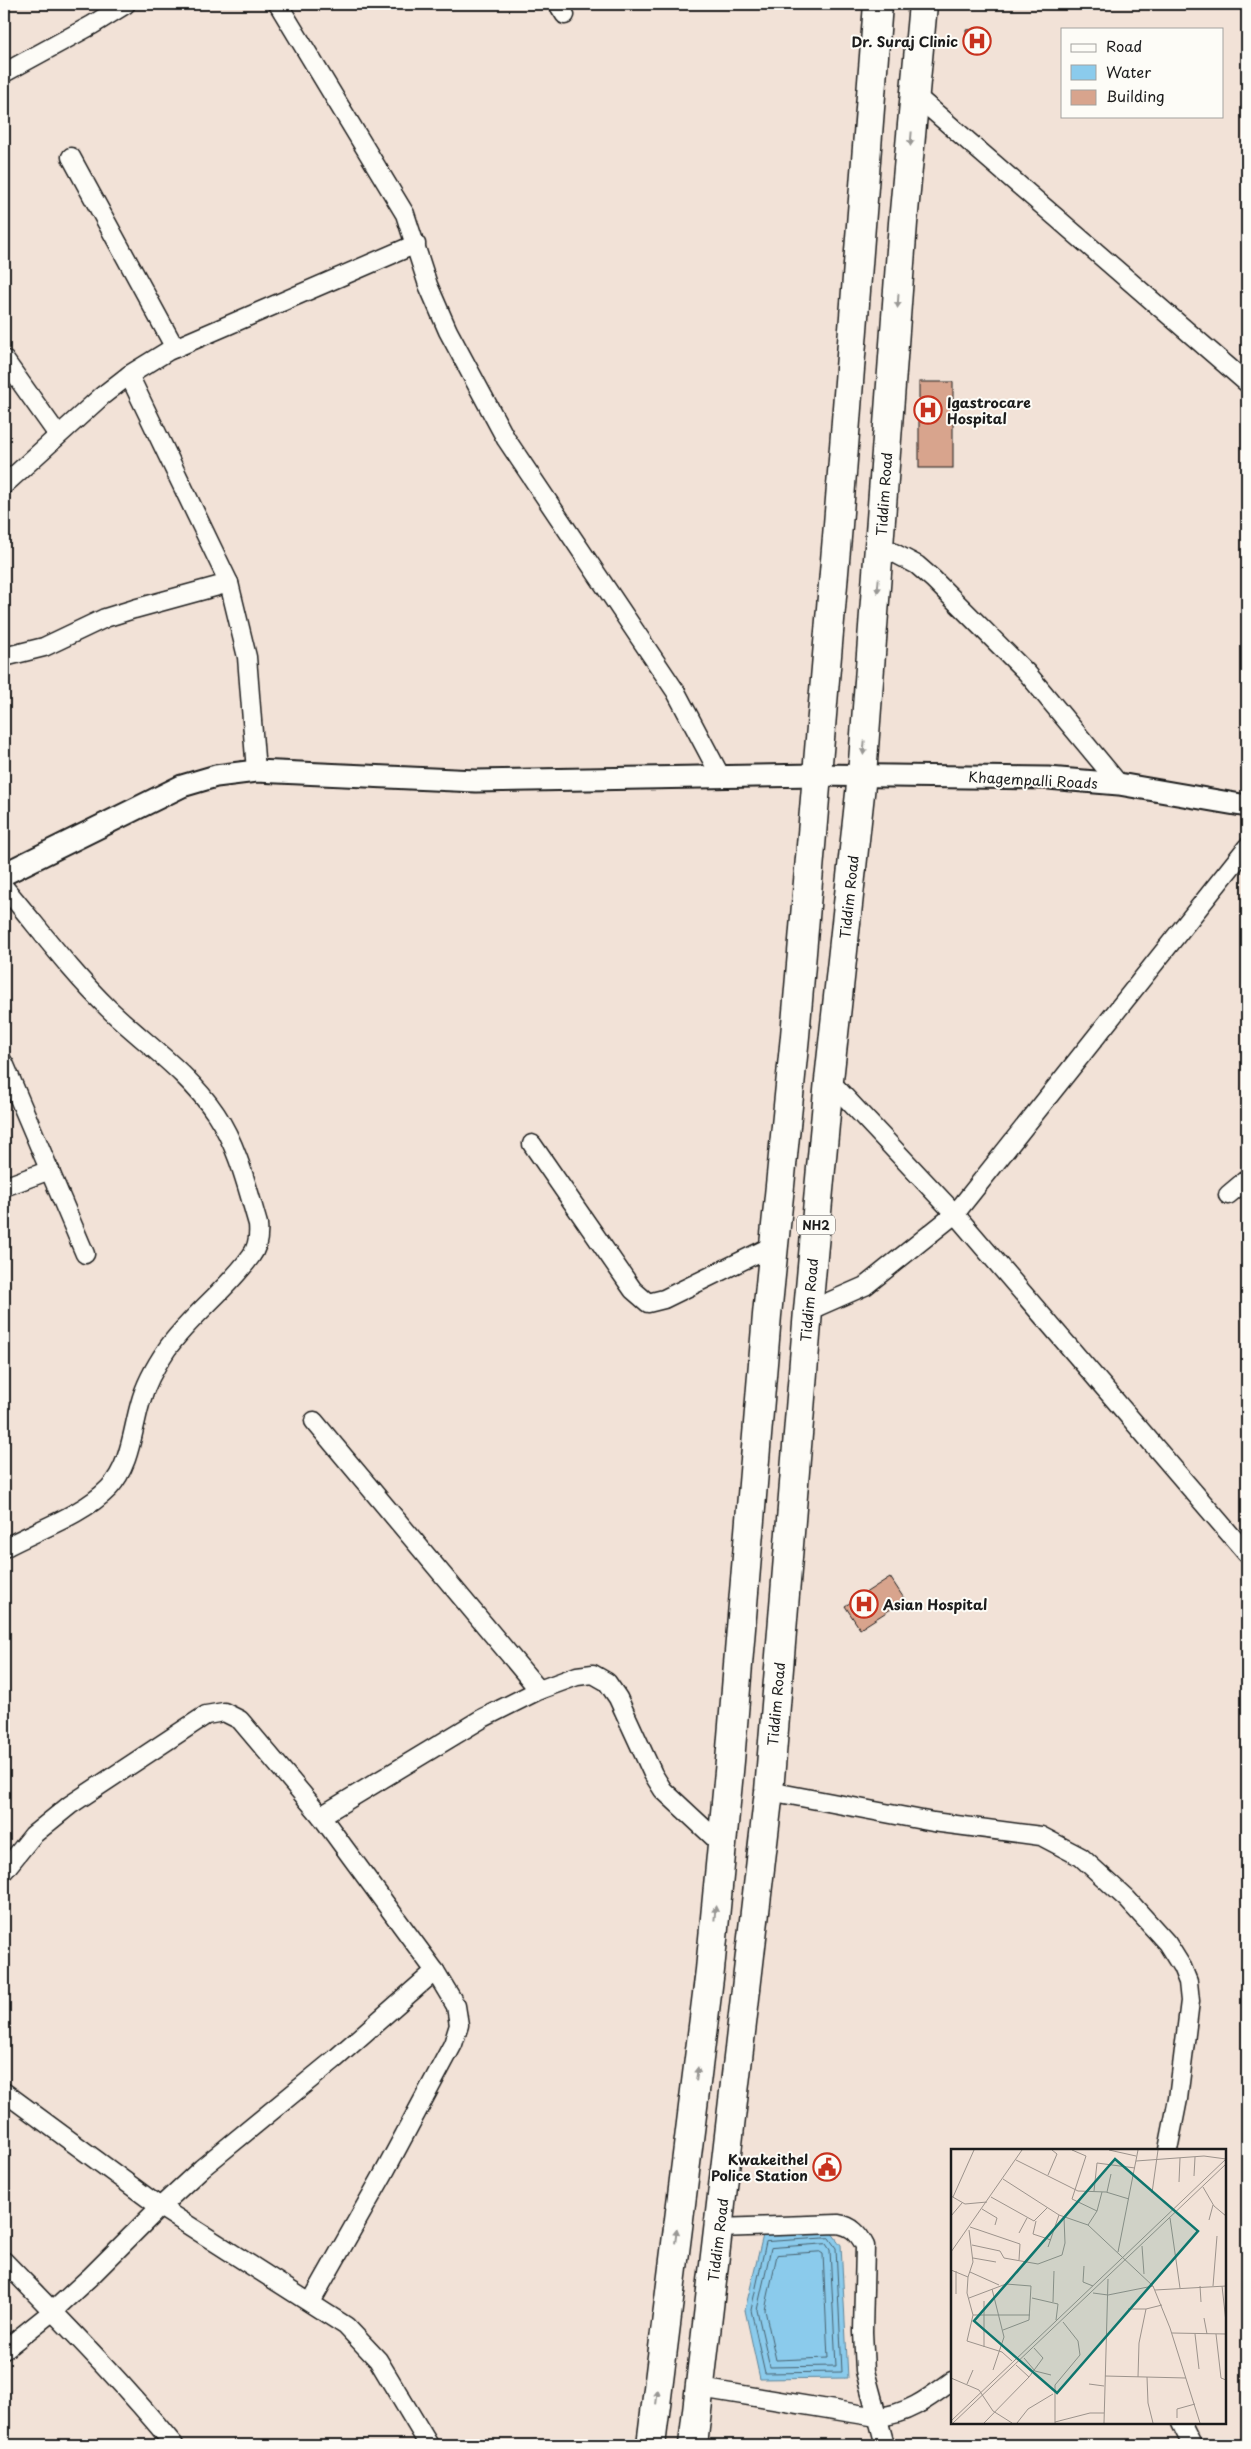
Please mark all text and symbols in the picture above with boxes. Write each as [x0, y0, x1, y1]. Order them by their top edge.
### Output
hospital icon: Dr. Suraj Clinic [962, 26, 992, 56]
legend [1061, 28, 1224, 118]
place label: Dr. Suraj Clinic [852, 31, 958, 52]
text: Road [1106, 34, 1142, 57]
text: Water [1106, 60, 1151, 83]
text: Building [1106, 84, 1165, 107]
one-way arrow [907, 132, 915, 148]
one-way arrow [894, 294, 902, 310]
place label: Igastrocare Hospital [947, 392, 1031, 429]
hospital icon: Igastrocare Hospital [913, 395, 943, 425]
street label: Tiddim Road [871, 451, 897, 537]
one-way arrow [873, 578, 881, 594]
one-way arrow [860, 740, 868, 756]
street label: Khagempalli Roads [968, 766, 1098, 794]
street label: Tiddim Road [834, 854, 864, 940]
road number: NH2 [797, 1216, 835, 1234]
street label: Tiddim Road [795, 1257, 823, 1343]
hospital icon: Asian Hospital [849, 1589, 879, 1619]
place label: Asian Hospital [882, 1594, 987, 1615]
street label: Tiddim Road [762, 1661, 790, 1747]
one-way arrow [711, 1905, 719, 1921]
one-way arrow [693, 2066, 701, 2082]
place label: Kwakeithel Police Station [711, 2149, 808, 2186]
inset map [951, 2149, 1226, 2424]
public building icon: Kwakeithel Police Station [812, 2152, 842, 2182]
street label: Tiddim Road [702, 2197, 734, 2283]
one-way arrow [672, 2227, 680, 2243]
one-way arrow [653, 2389, 661, 2405]

